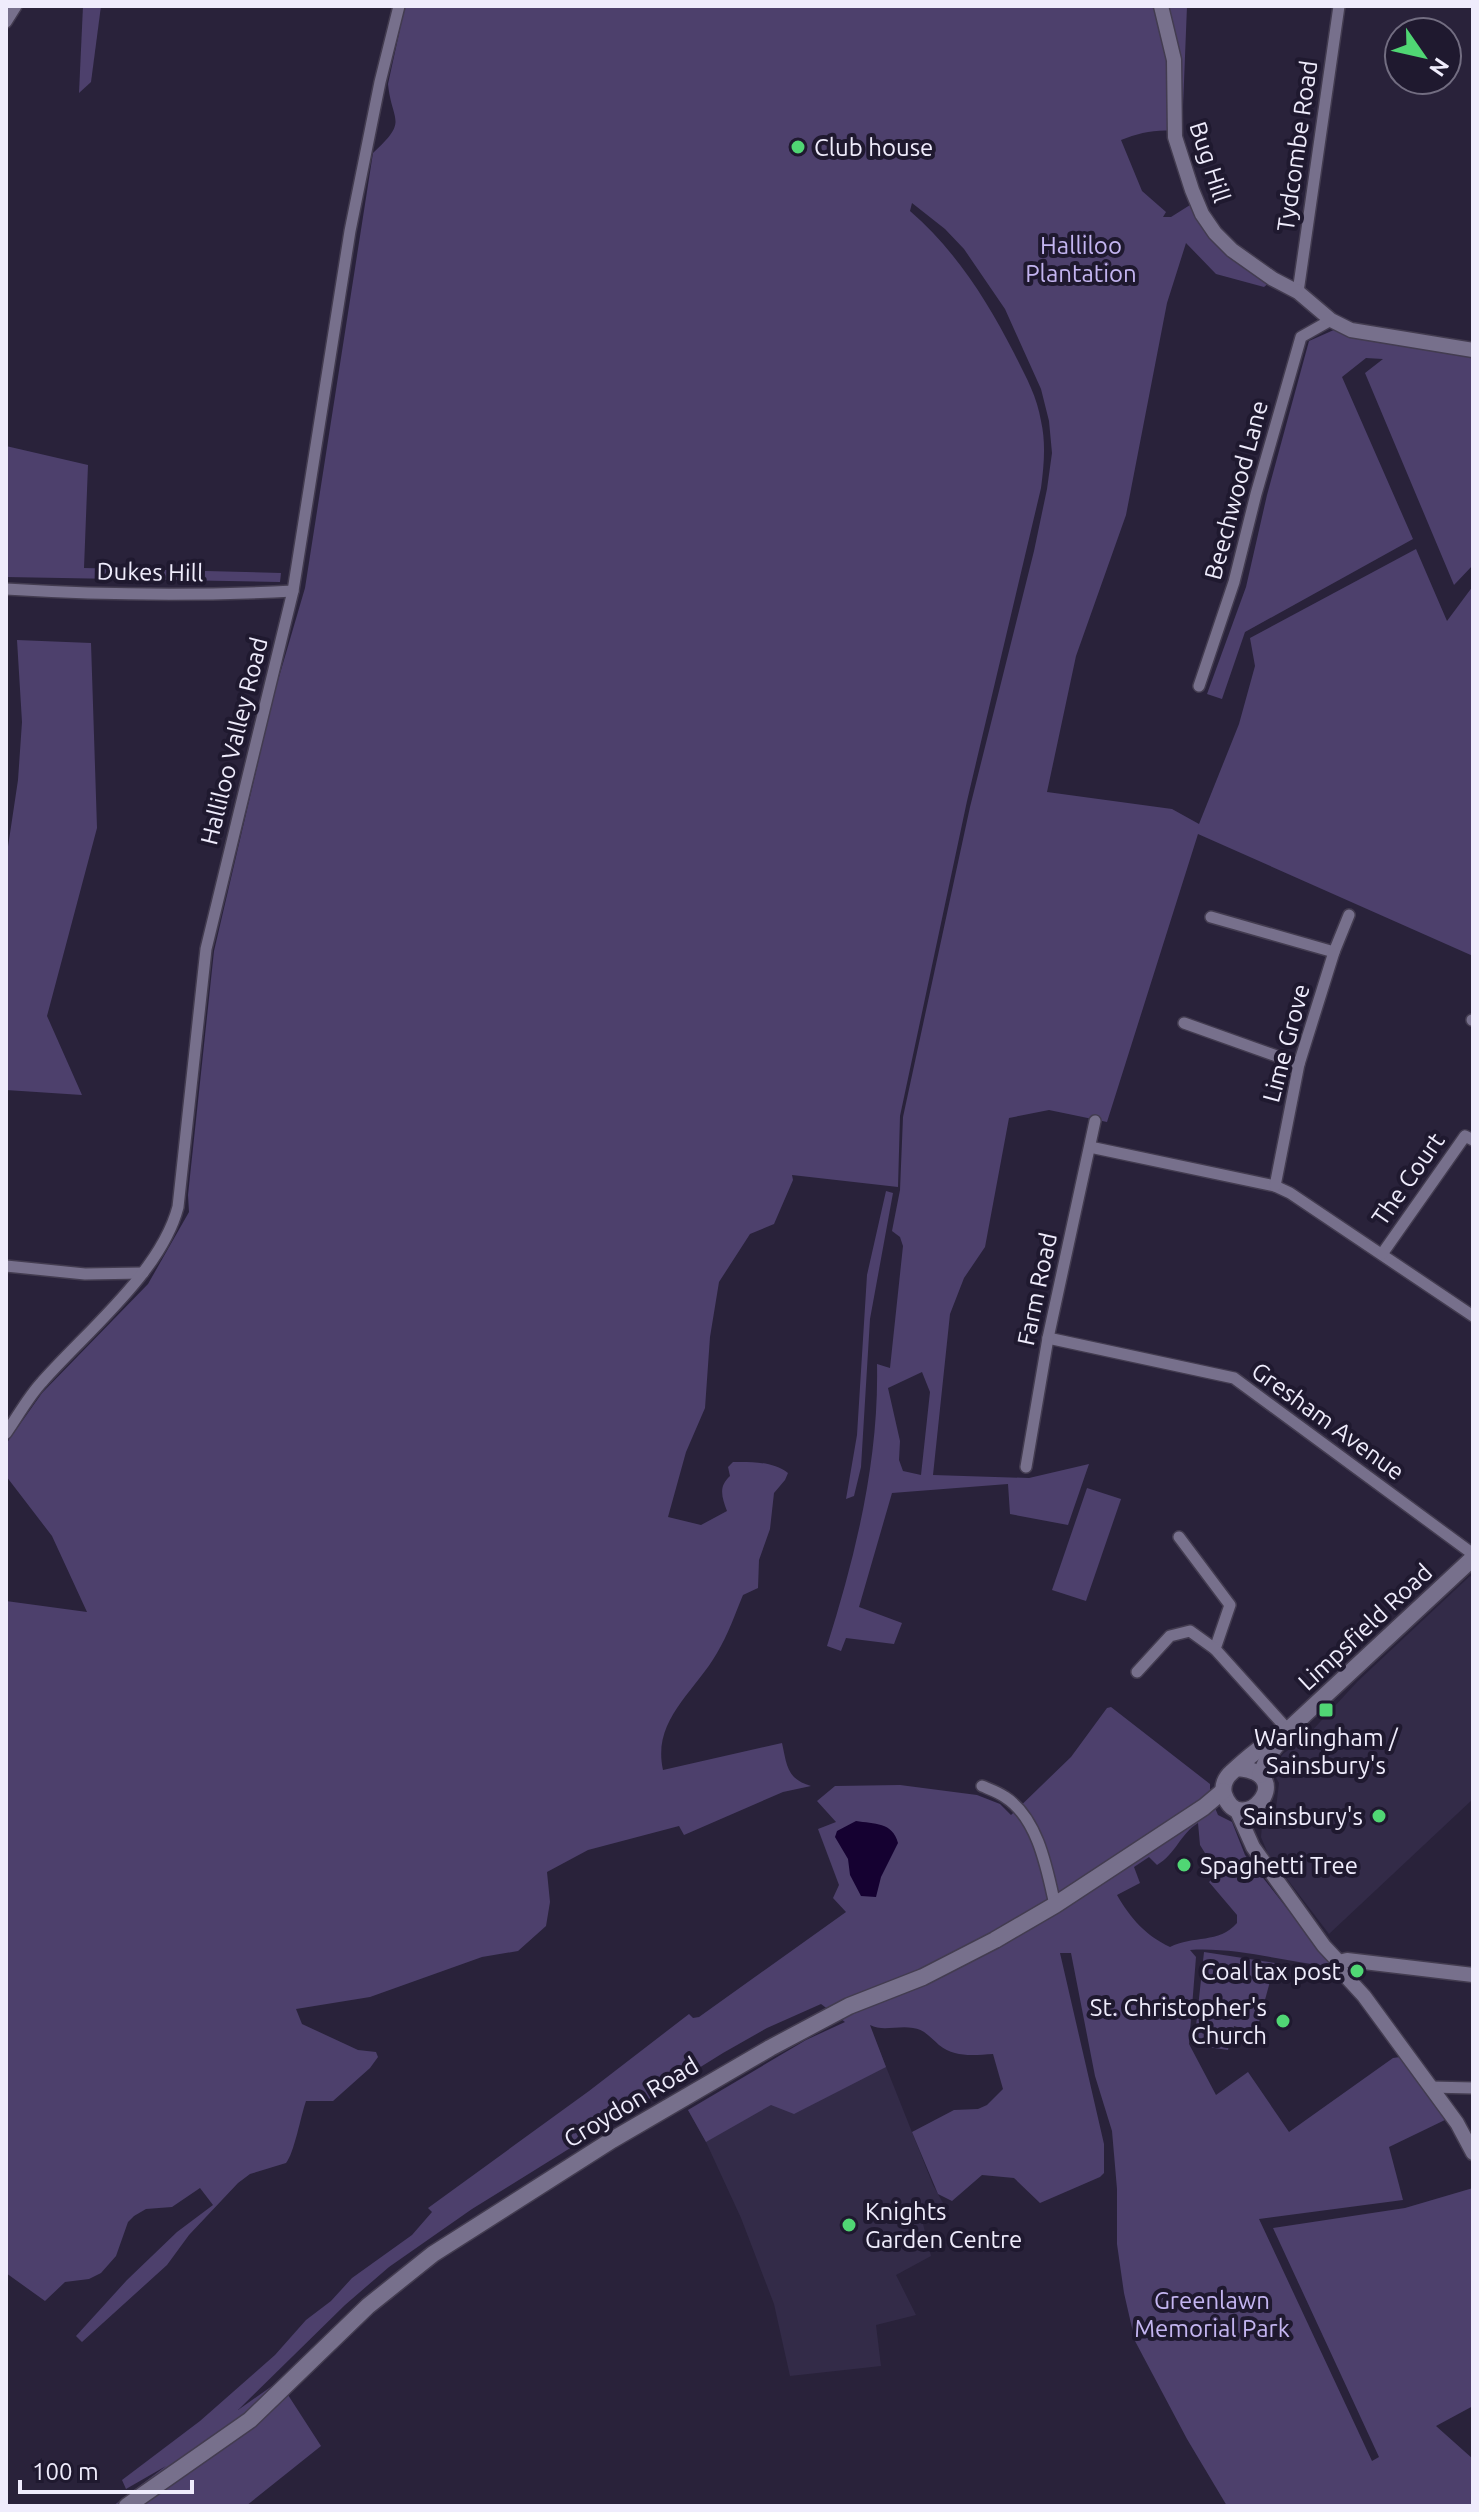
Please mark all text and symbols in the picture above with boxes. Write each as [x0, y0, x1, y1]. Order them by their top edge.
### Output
north arrow [1383, 16, 1463, 96]
text: N [1425, 54, 1455, 81]
street label: Tydcombe Road [1272, 59, 1322, 233]
street label: Bug Hill [1184, 118, 1236, 206]
place label: Club house [814, 134, 933, 161]
marker: Club house [789, 138, 807, 156]
park label: Halliloo Plantation [1025, 232, 1137, 287]
street label: Beechwood Lane [1199, 397, 1273, 583]
street label: Dukes Hill [96, 558, 204, 586]
street label: Halliloo Valley Road [195, 635, 273, 847]
street label: Lime Grove [1257, 981, 1315, 1105]
street label: The Court [1366, 1127, 1450, 1230]
street label: Farm Road [1012, 1230, 1062, 1348]
street label: Gresham Avenue [1247, 1357, 1409, 1485]
street label: Limpsfield Road [1293, 1558, 1437, 1696]
marker: Warlingham / Sainsbury's [1317, 1701, 1335, 1719]
place label: Warlingham / Sainsbury's [1254, 1724, 1399, 1779]
place label: Sainsbury's [1243, 1803, 1363, 1830]
marker: Sainsbury's [1370, 1807, 1388, 1825]
place label: Spaghetti Tree [1200, 1852, 1358, 1879]
marker: Spaghetti Tree [1175, 1856, 1193, 1874]
place label: Coal tax post [1201, 1958, 1342, 1985]
marker: Coal tax post [1348, 1962, 1366, 1980]
place label: St. Christopher's Church [1090, 1994, 1267, 2049]
marker: St. Christopher's Church [1274, 2012, 1292, 2030]
street label: Croydon Road [559, 2051, 703, 2153]
place label: Knights Garden Centre [865, 2198, 1022, 2253]
marker: Knights Garden Centre [840, 2216, 858, 2234]
park label: Greenlawn Memorial Park [1134, 2287, 1290, 2342]
scale bar [20, 2444, 192, 2494]
text: 100 m [32, 2458, 99, 2485]

